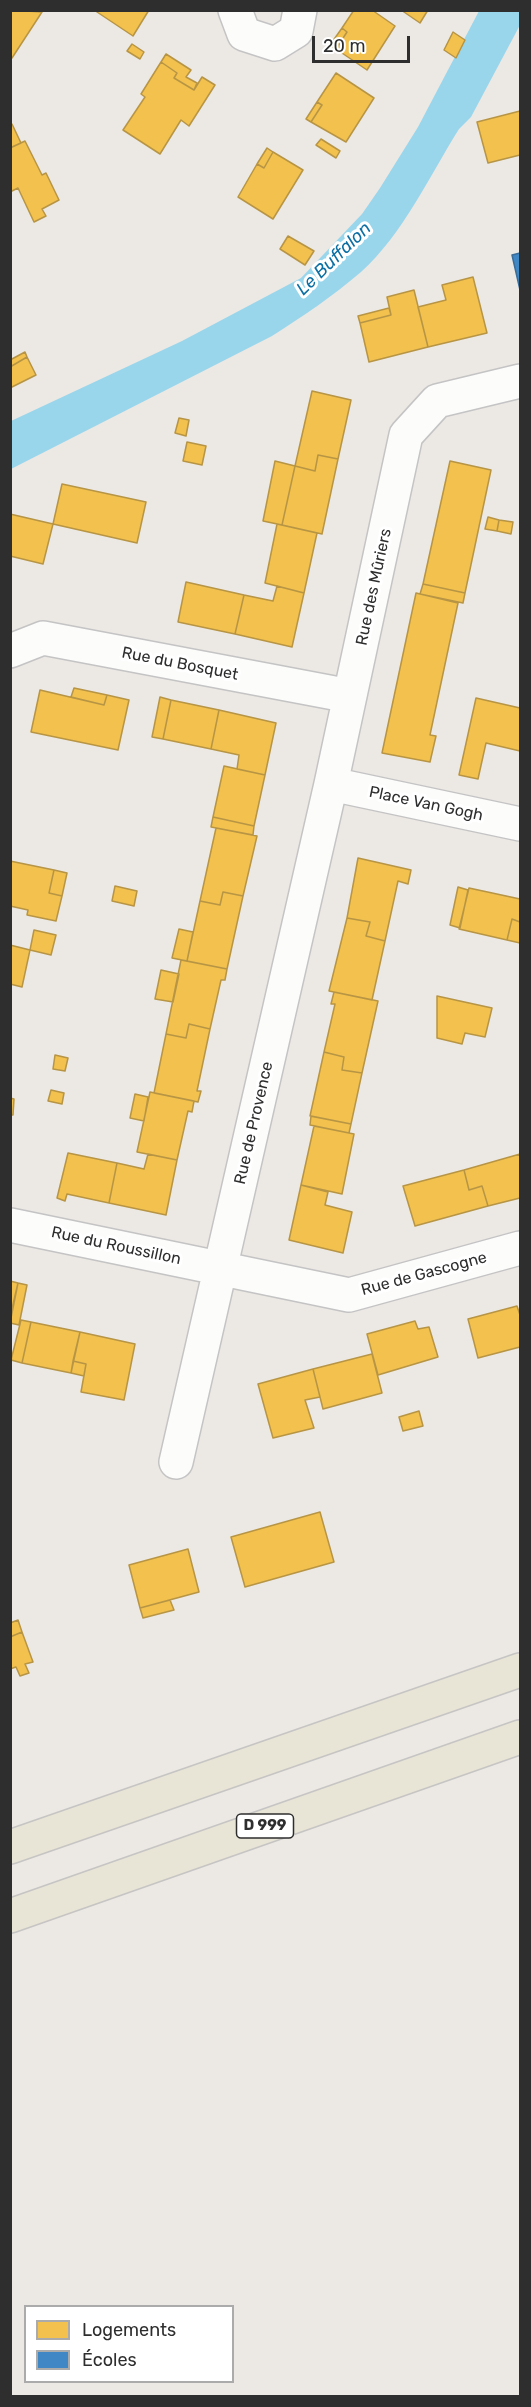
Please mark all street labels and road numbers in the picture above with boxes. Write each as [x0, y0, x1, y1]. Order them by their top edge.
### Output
street label: Rue des Mûriers [352, 527, 396, 647]
street label: Rue du Bosquet [120, 643, 240, 685]
street label: Place Van Gogh [367, 783, 485, 825]
street label: Rue de Provence [231, 1060, 277, 1186]
street label: Rue du Roussillon [49, 1223, 183, 1269]
street label: Rue de Gascogne [359, 1248, 489, 1300]
road number: D 999 [236, 1814, 294, 1838]

